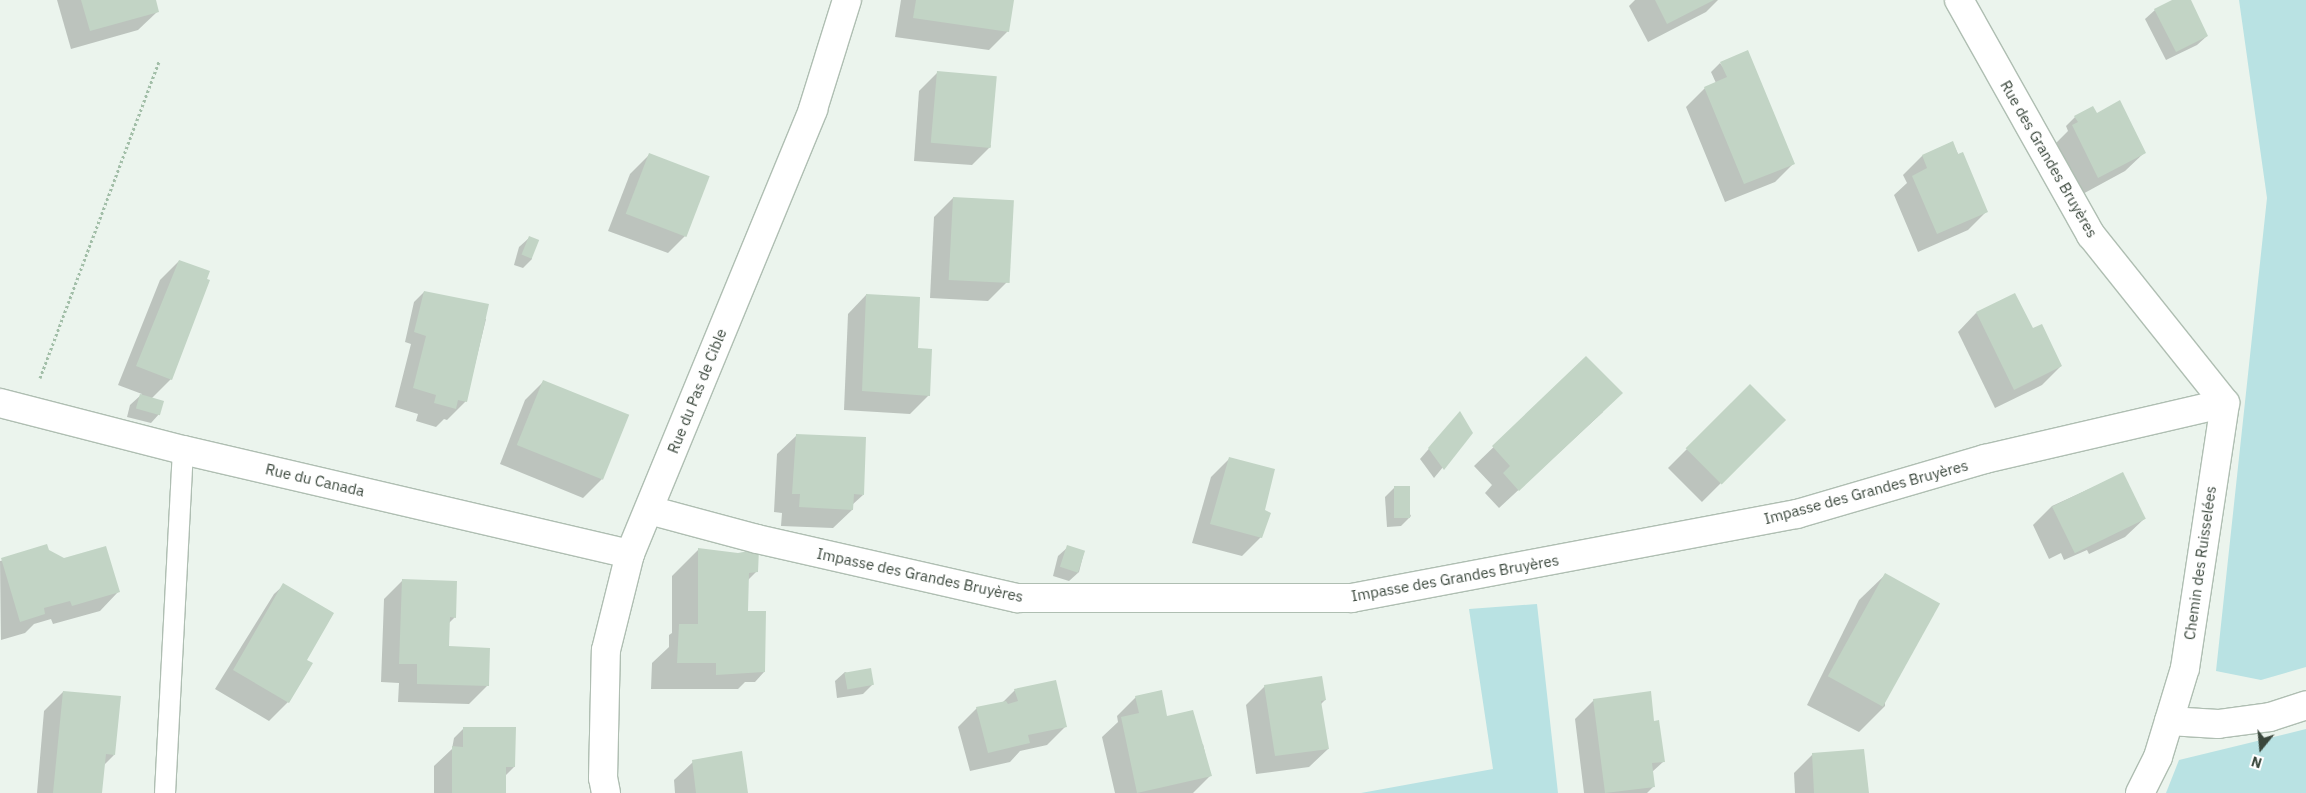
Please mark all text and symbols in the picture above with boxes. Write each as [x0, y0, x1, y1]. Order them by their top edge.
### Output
street label: Rue des Grandes Bruyères [1997, 77, 2101, 241]
street label: Rue du Pas de Cible [664, 326, 730, 456]
street label: Impasse des Grandes Bruyères [1762, 456, 1970, 528]
street label: Rue du Canada [264, 460, 366, 500]
street label: Chemin des Ruisselées [2180, 485, 2220, 641]
street label: Impasse des Grandes Bruyères [815, 544, 1025, 606]
street label: Impasse des Grandes Bruyères [1350, 551, 1560, 605]
north arrow [2236, 723, 2286, 773]
text: N [2249, 752, 2264, 772]

